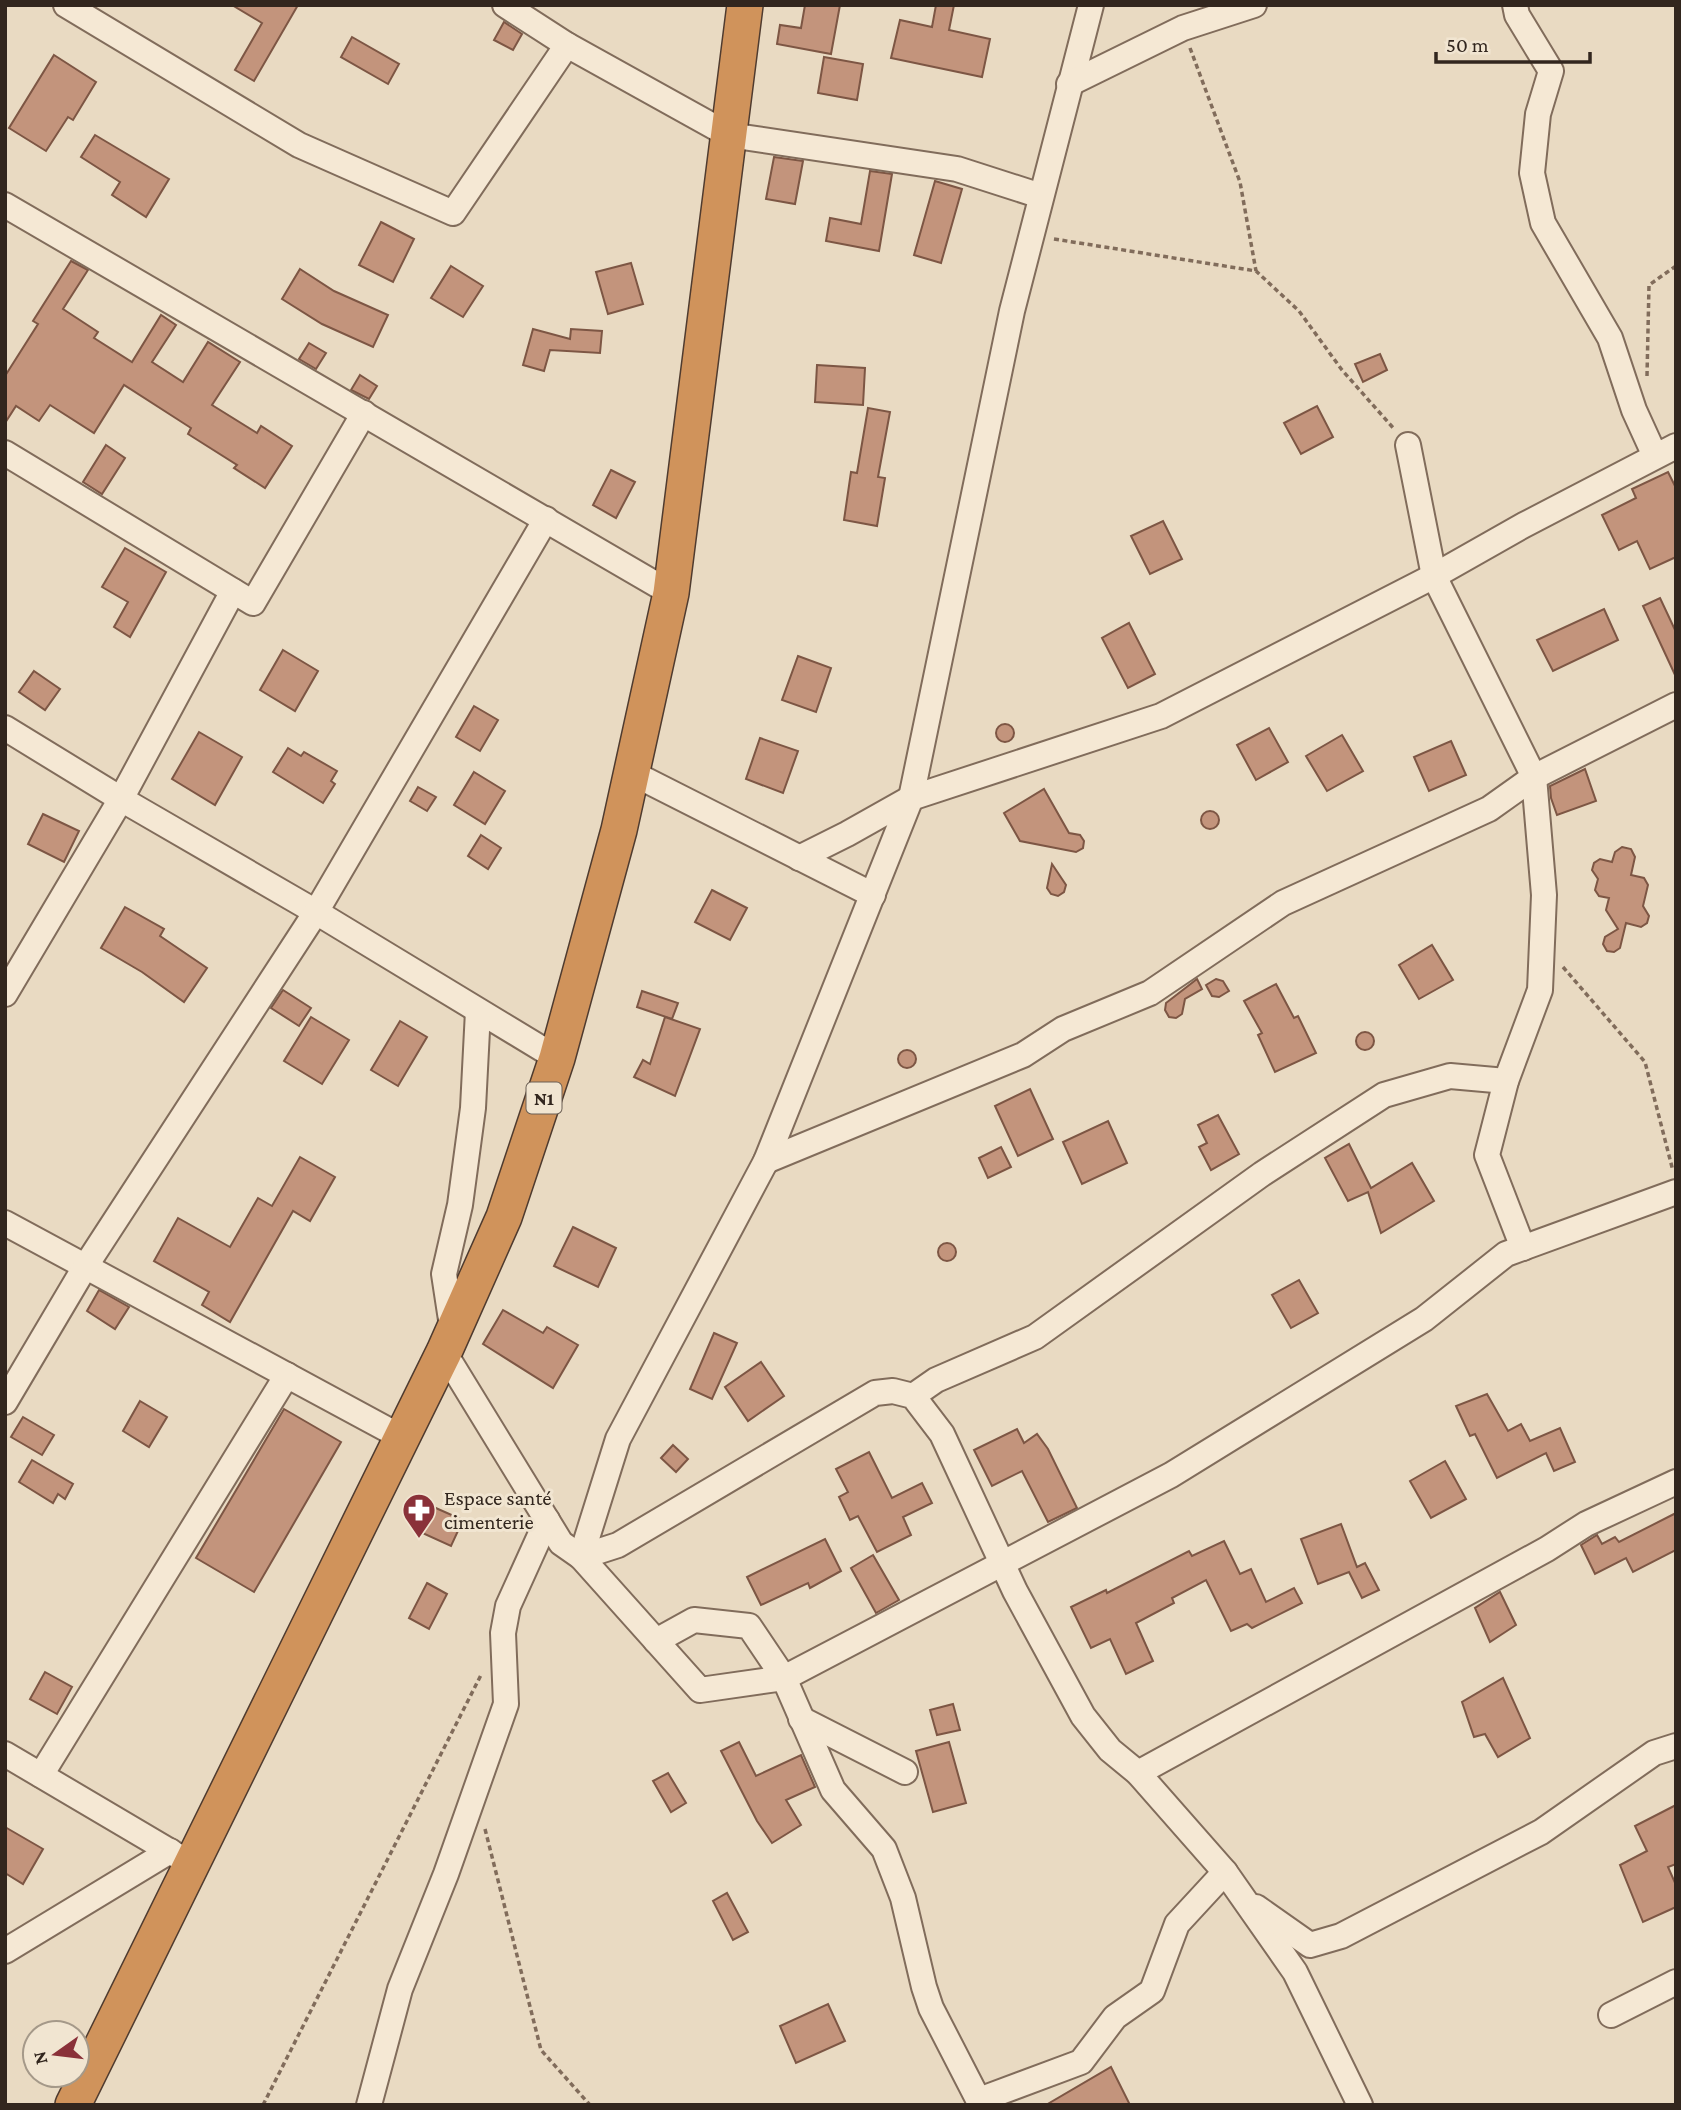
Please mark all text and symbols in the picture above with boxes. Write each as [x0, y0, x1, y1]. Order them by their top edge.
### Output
scale bar [1436, 21, 1590, 65]
text: 50 m [1446, 33, 1489, 57]
road number: N1 [526, 1082, 562, 1114]
place label: Espace santé cimenterie [444, 1486, 551, 1534]
pharmacy icon: Espace santé cimenterie [400, 1491, 438, 1540]
north arrow [21, 2019, 91, 2089]
text: N [28, 2049, 52, 2067]

